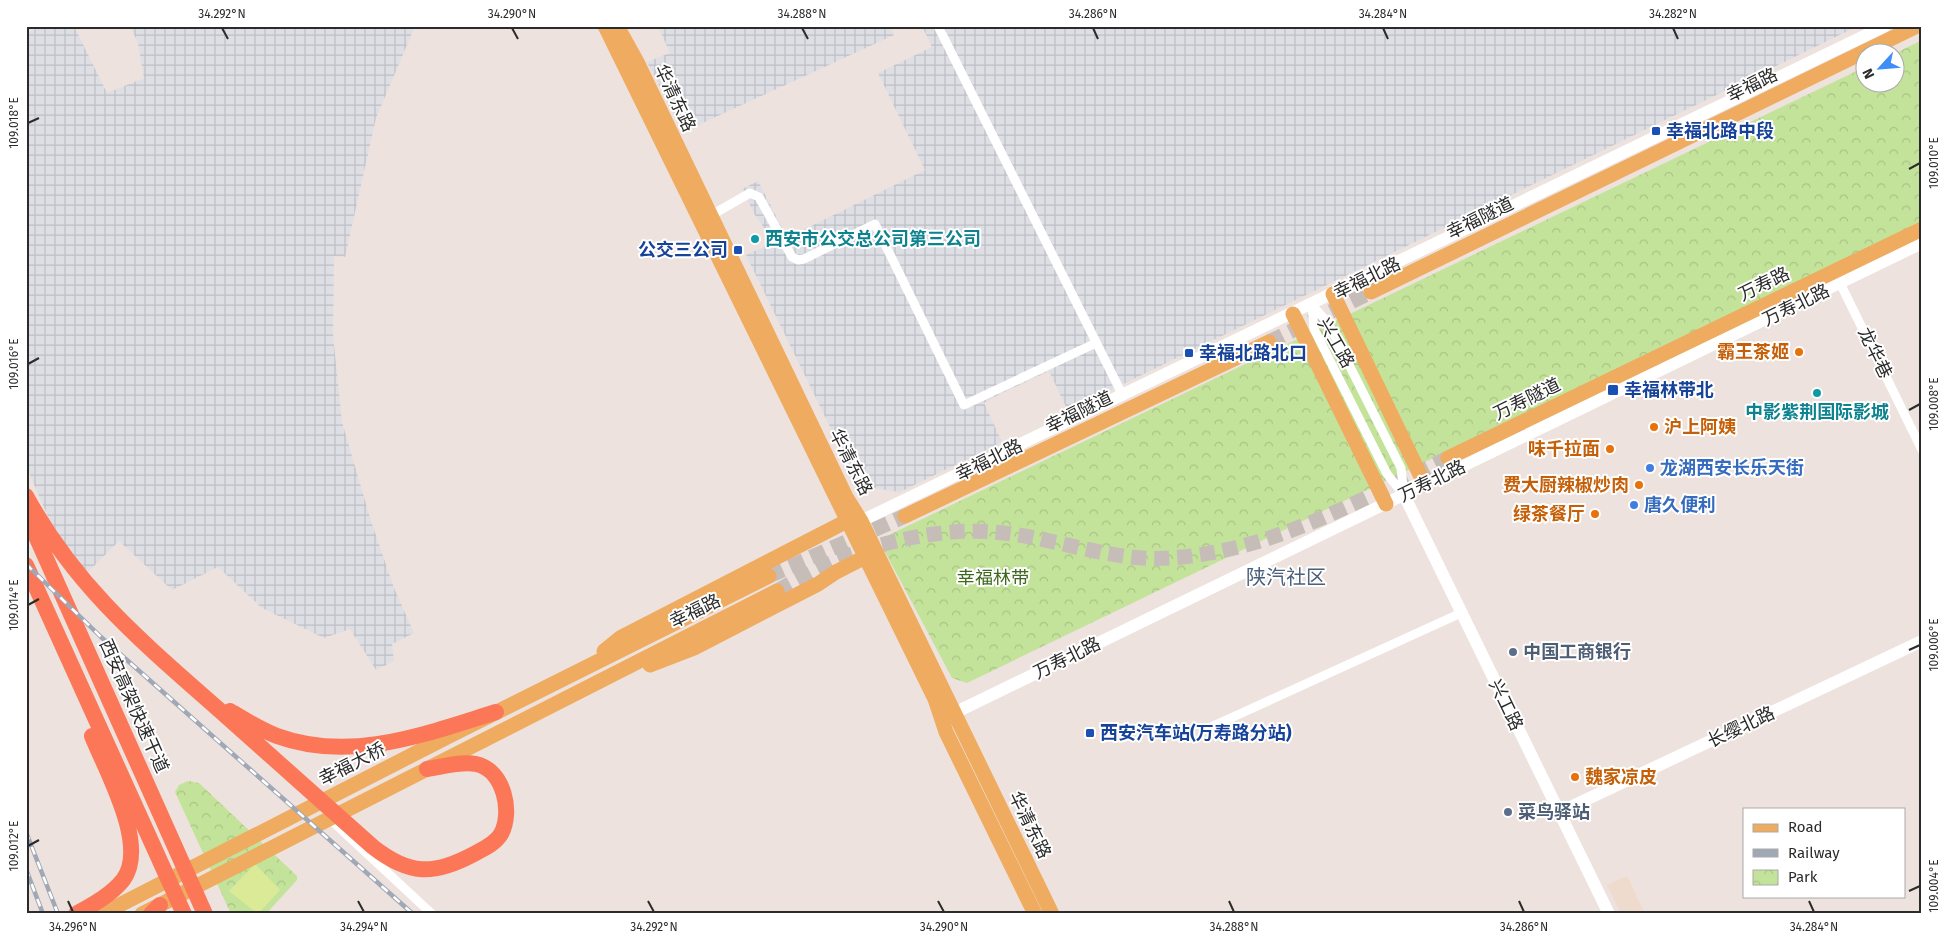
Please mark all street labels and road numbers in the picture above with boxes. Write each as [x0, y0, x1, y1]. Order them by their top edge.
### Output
street label: 华清东路 [650, 61, 700, 135]
street label: 幸福路 [1723, 63, 1781, 107]
street label: 幸福隧道 [1443, 192, 1517, 244]
street label: 幸福北路 [1330, 252, 1404, 304]
street label: 万寿路 [1735, 262, 1793, 306]
street label: 万寿北路 [1759, 279, 1833, 331]
street label: 兴工路 [1313, 314, 1359, 372]
street label: 龙华巷 [1853, 324, 1897, 382]
street label: 万寿隧道 [1490, 373, 1564, 425]
street label: 幸福隧道 [1042, 386, 1116, 438]
street label: 华清东路 [825, 425, 877, 499]
street label: 幸福北路 [952, 434, 1026, 486]
street label: 万寿北路 [1395, 455, 1469, 507]
street label: 幸福路 [666, 589, 724, 633]
street label: 万寿北路 [1030, 632, 1104, 684]
street label: 西安高架快速干道 [95, 636, 173, 776]
street label: 兴工路 [1484, 676, 1528, 734]
street label: 长缨北路 [1704, 702, 1778, 752]
street label: 幸福大桥 [315, 738, 389, 790]
street label: 华清东路 [1004, 788, 1056, 862]

